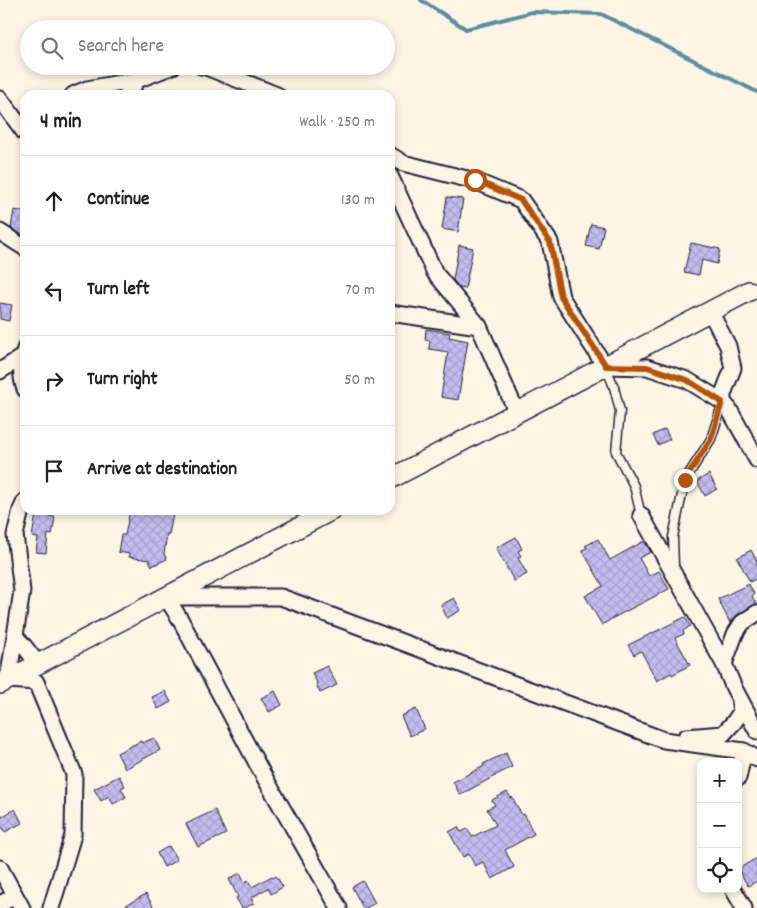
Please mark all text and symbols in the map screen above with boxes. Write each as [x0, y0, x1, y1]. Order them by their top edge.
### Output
search box [20, 20, 395, 75]
icon: search [38, 34, 66, 62]
text: Search here [78, 34, 164, 61]
text: 4 min [40, 108, 82, 138]
text: Walk · 250 m [299, 111, 375, 134]
route start [464, 169, 487, 192]
icon: ahead [40, 187, 68, 215]
text: Continue [87, 187, 149, 214]
text: 130 m [341, 189, 375, 212]
icon: left [40, 277, 68, 305]
text: Turn left [87, 277, 150, 304]
text: 70 m [345, 279, 375, 302]
icon: right [40, 367, 68, 395]
text: Turn right [87, 367, 158, 394]
text: 50 m [344, 369, 375, 392]
icon: arrive [40, 457, 68, 485]
text: Arrive at destination [87, 457, 237, 484]
route end [674, 469, 697, 492]
map controls [697, 758, 742, 893]
button: + [697, 758, 742, 803]
button: − [697, 803, 742, 848]
button: locate [697, 848, 742, 893]

